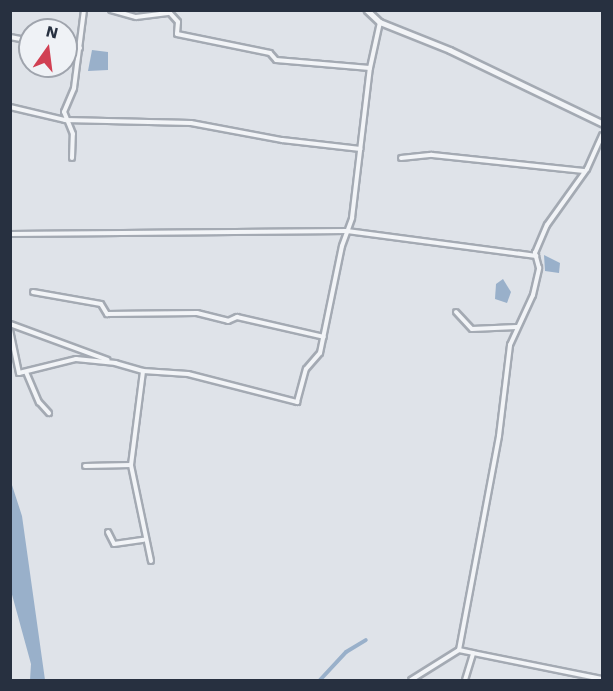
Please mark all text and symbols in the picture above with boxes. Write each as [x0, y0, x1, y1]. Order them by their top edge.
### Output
north arrow [18, 18, 78, 78]
text: N [44, 21, 60, 43]

